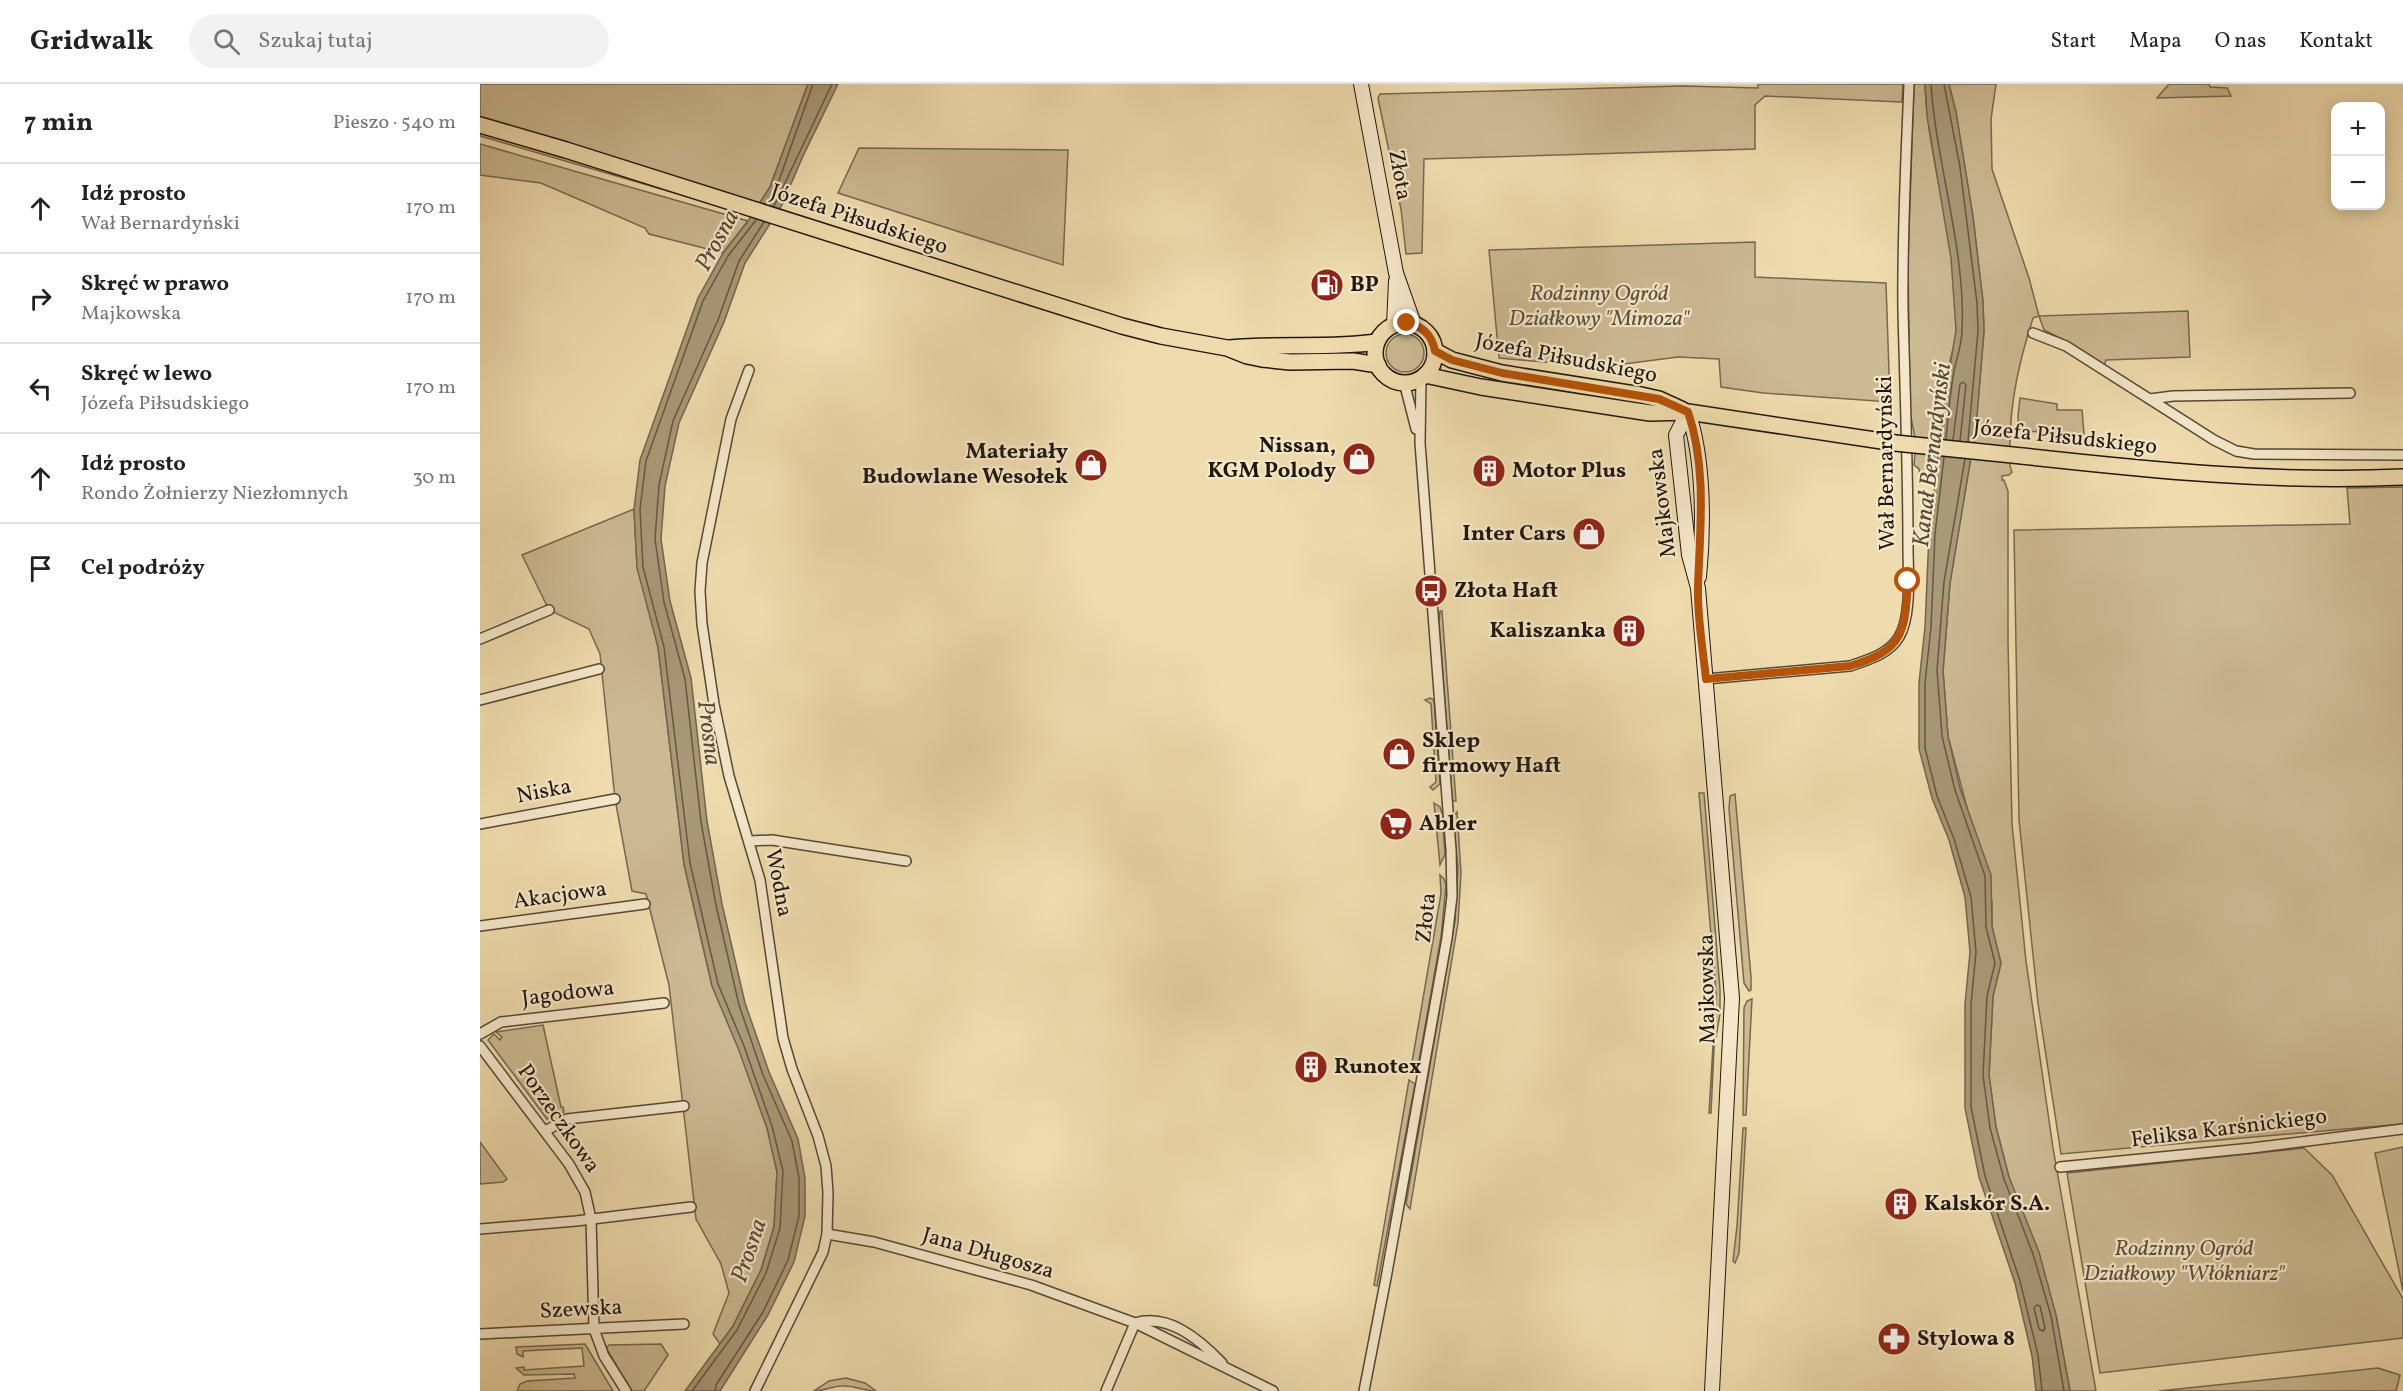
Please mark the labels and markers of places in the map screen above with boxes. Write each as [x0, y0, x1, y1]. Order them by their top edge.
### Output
fuel station icon: BP [1309, 267, 1345, 303]
place label: BP [1350, 270, 1379, 301]
place label: Nissan, KGM Polody [1208, 431, 1337, 487]
place label: Materiały Budowlane Wesołek [862, 437, 1069, 493]
shop icon: Nissan, KGM Polody [1341, 441, 1377, 477]
shop icon: Materiały Budowlane Wesołek [1073, 447, 1109, 483]
building icon: Motor Plus [1471, 453, 1507, 489]
place label: Motor Plus [1512, 456, 1626, 487]
shop icon: Inter Cars [1571, 516, 1607, 552]
place label: Inter Cars [1462, 519, 1566, 550]
bus stop icon: Złota Haft [1413, 573, 1449, 609]
place label: Złota Haft [1454, 576, 1558, 607]
building icon: Kaliszanka [1611, 613, 1647, 649]
place label: Kaliszanka [1490, 616, 1606, 647]
place label: Sklep firmowy Haft [1422, 726, 1561, 782]
shop icon: Sklep firmowy Haft [1381, 736, 1417, 772]
supermarket icon: Abler [1378, 806, 1414, 842]
place label: Abler [1419, 809, 1477, 840]
building icon: Runotex [1293, 1049, 1329, 1085]
place label: Runotex [1334, 1052, 1421, 1083]
building icon: Kalskór S.A. [1883, 1186, 1919, 1222]
place label: Kalskór S.A. [1924, 1189, 2050, 1220]
pharmacy icon: Stylowa 8 [1876, 1321, 1912, 1357]
place label: Stylowa 8 [1917, 1324, 2015, 1355]

